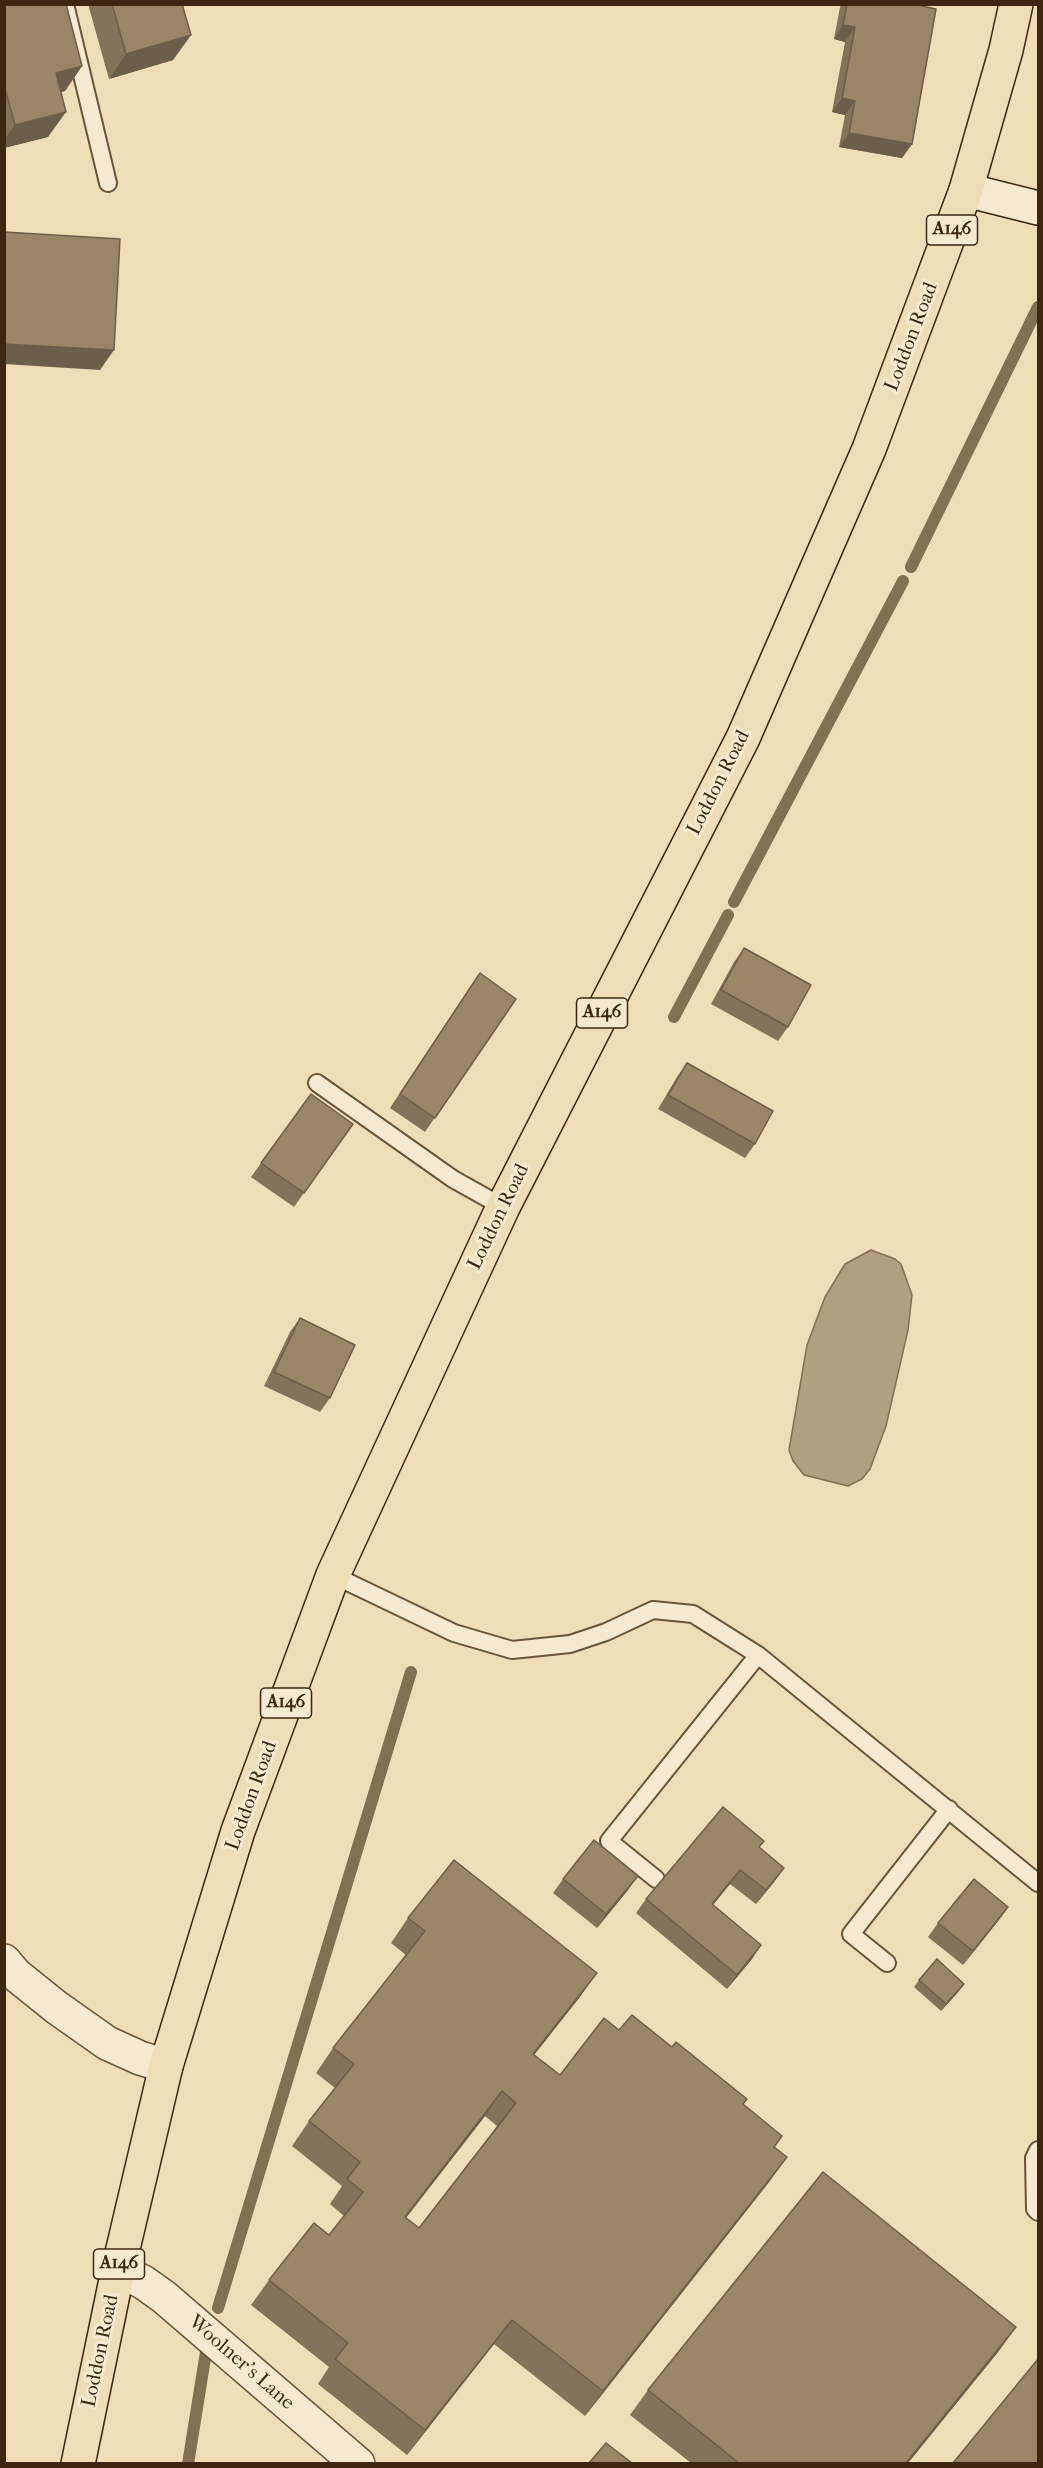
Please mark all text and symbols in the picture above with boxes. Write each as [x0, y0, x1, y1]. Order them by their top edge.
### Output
road number: A146 [926, 215, 978, 245]
street label: Loddon Road [880, 279, 944, 395]
street label: Loddon Road [682, 727, 756, 839]
road number: A146 [576, 998, 628, 1028]
street label: Loddon Road [463, 1160, 535, 1274]
road number: A146 [260, 1688, 312, 1718]
street label: Loddon Road [221, 1738, 283, 1854]
road number: A146 [94, 2249, 144, 2279]
street label: Loddon Road [77, 2293, 125, 2409]
street label: Woolner's Lane [183, 2310, 299, 2416]

